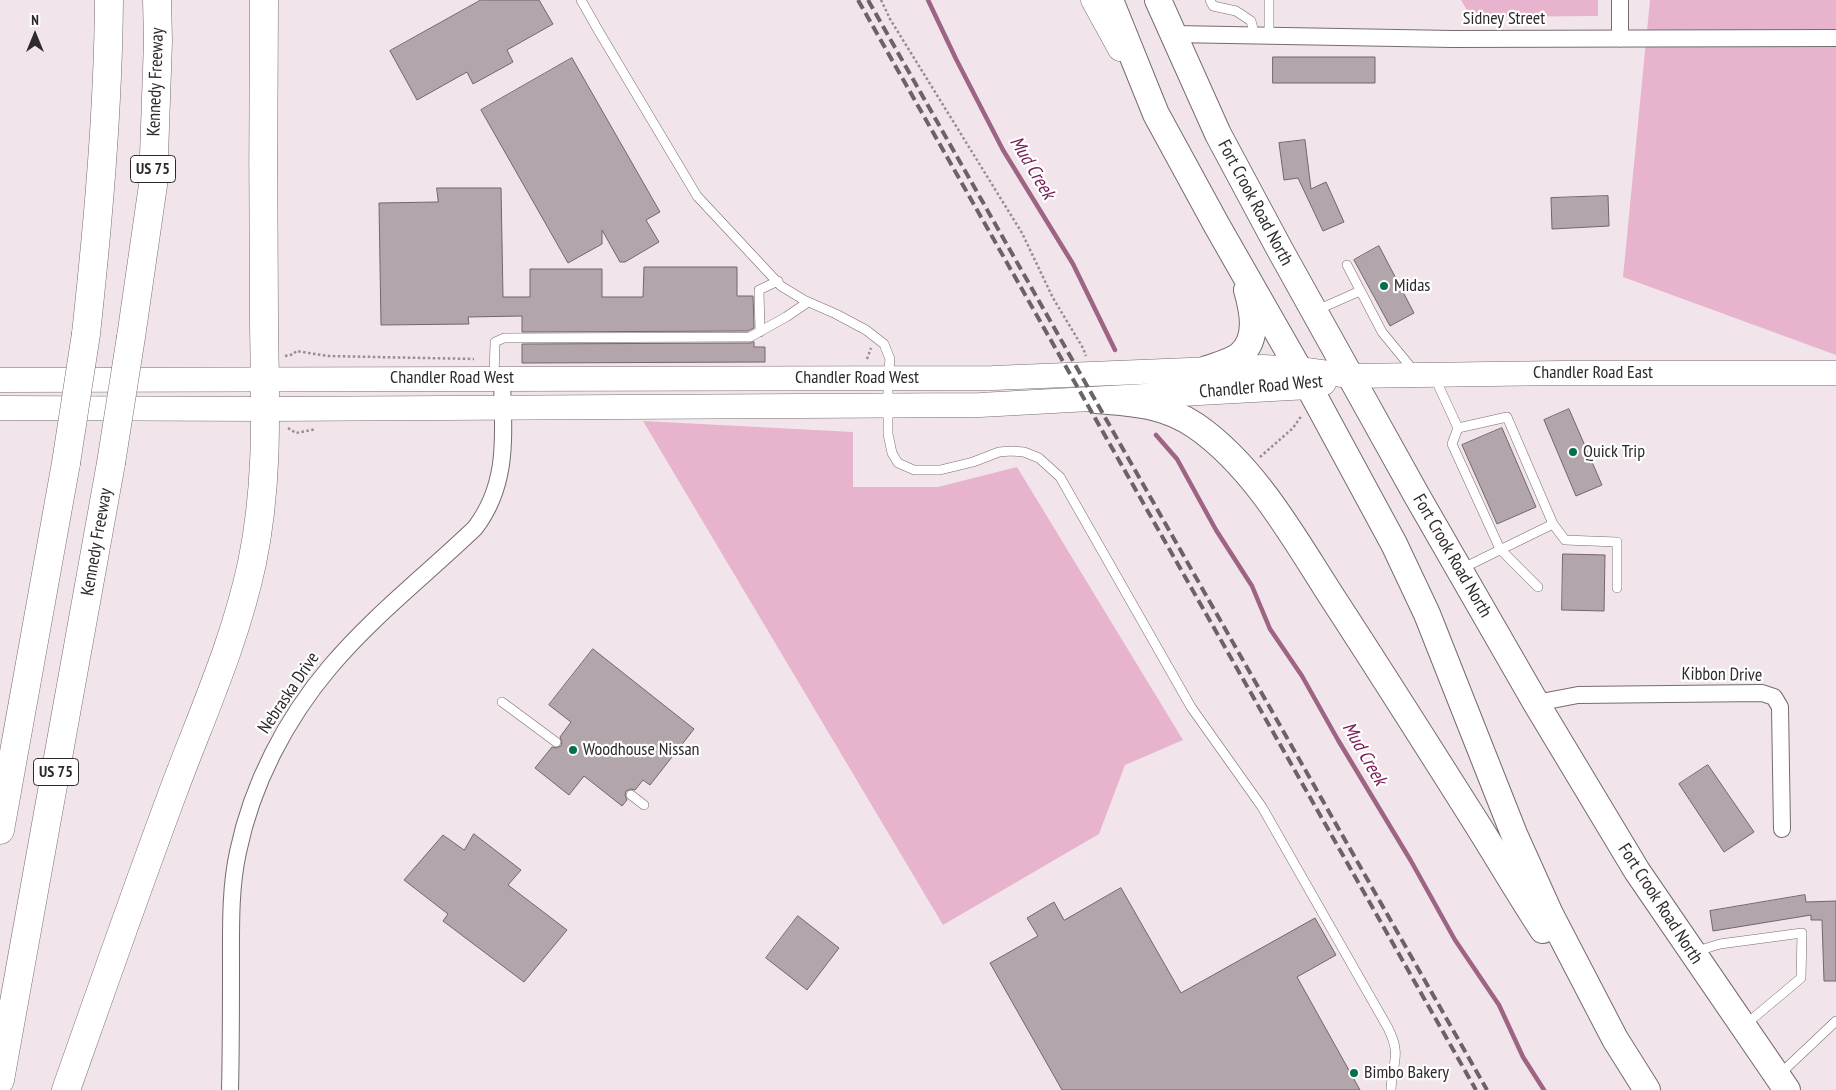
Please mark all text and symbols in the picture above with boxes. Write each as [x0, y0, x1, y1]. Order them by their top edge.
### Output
street label: Sidney Street [1463, 8, 1545, 30]
north arrow [10, 10, 60, 60]
text: N [31, 11, 39, 29]
street label: Kennedy Freeway [143, 27, 169, 137]
water label: Mud Creek [1004, 132, 1060, 204]
street label: Fort Crook Road North [1213, 137, 1297, 269]
road number: US 75 [130, 156, 176, 182]
place label: Midas [1394, 275, 1430, 297]
marker: Midas [1378, 280, 1390, 292]
street label: Chandler Road East [1533, 362, 1653, 384]
street label: Chandler Road West [390, 367, 514, 389]
street label: Chandler Road West [795, 367, 919, 389]
street label: Chandler Road West [1198, 371, 1324, 403]
place label: Quick Trip [1583, 441, 1645, 463]
marker: Quick Trip [1567, 446, 1579, 458]
street label: Kennedy Freeway [77, 487, 117, 597]
street label: Fort Crook Road North [1408, 490, 1496, 622]
street label: Nebraska Drive [254, 648, 324, 738]
street label: Kibbon Drive [1682, 663, 1762, 687]
water label: Mud Creek [1337, 718, 1391, 790]
place label: Woodhouse Nissan [583, 739, 699, 761]
marker: Woodhouse Nissan [567, 744, 579, 756]
road number: US 75 [34, 759, 78, 786]
street label: Fort Crook Road North [1613, 840, 1707, 968]
place label: Bimbo Bakery [1364, 1062, 1449, 1084]
marker: Bimbo Bakery [1348, 1067, 1360, 1079]

